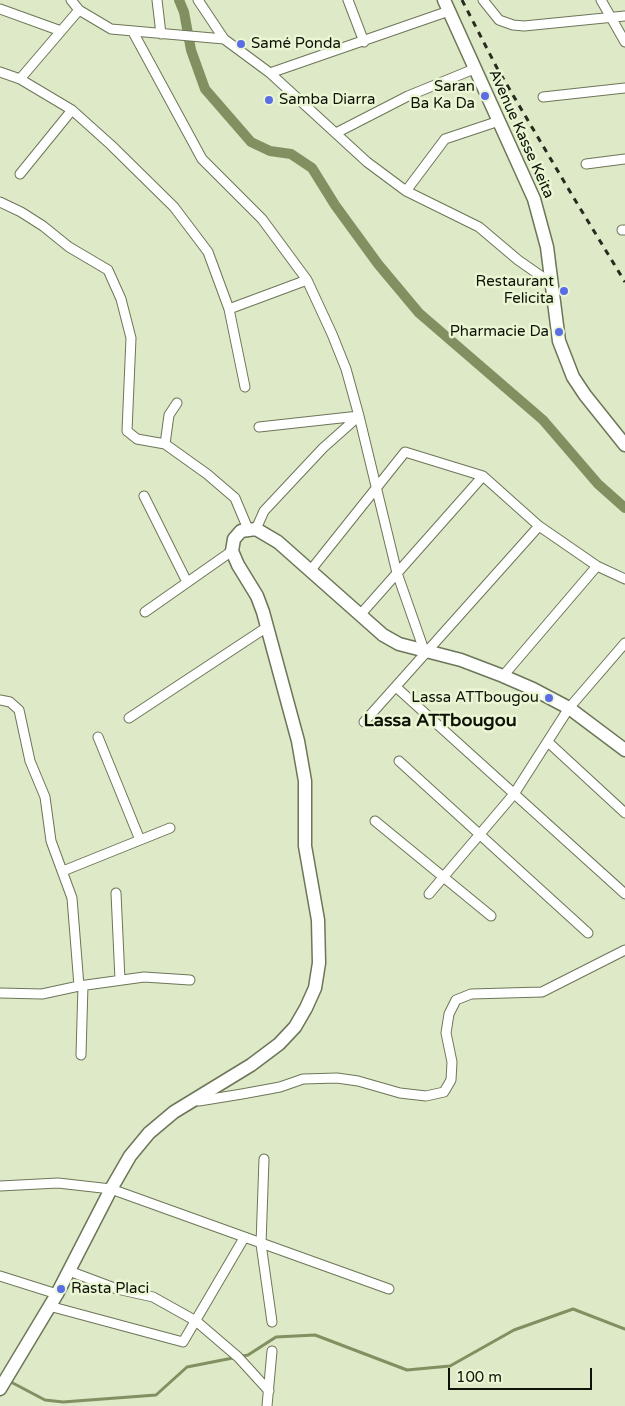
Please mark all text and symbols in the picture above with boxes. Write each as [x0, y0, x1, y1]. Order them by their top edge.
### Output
place label: Samé Ponda [251, 35, 341, 53]
marker: Samé Ponda [235, 38, 247, 50]
street label: Avenue Kasse Keita [484, 67, 558, 201]
place label: Saran Ba Ka Da [410, 78, 475, 113]
marker: Saran Ba Ka Da [479, 90, 491, 102]
place label: Samba Diarra [279, 91, 375, 109]
marker: Samba Diarra [263, 94, 275, 106]
place label: Restaurant Felicita [476, 273, 554, 308]
marker: Restaurant Felicita [558, 285, 570, 297]
place label: Pharmacie Da [450, 323, 549, 341]
marker: Pharmacie Da [553, 326, 565, 338]
place label: Lassa ATTbougou [411, 689, 539, 707]
marker: Lassa ATTbougou [543, 692, 555, 704]
district label: Lassa ATTbougou [363, 710, 517, 732]
place label: Rasta Placi [71, 1280, 149, 1298]
marker: Rasta Placi [55, 1283, 67, 1295]
scale bar [450, 1358, 594, 1390]
text: 100 m [456, 1368, 502, 1386]

